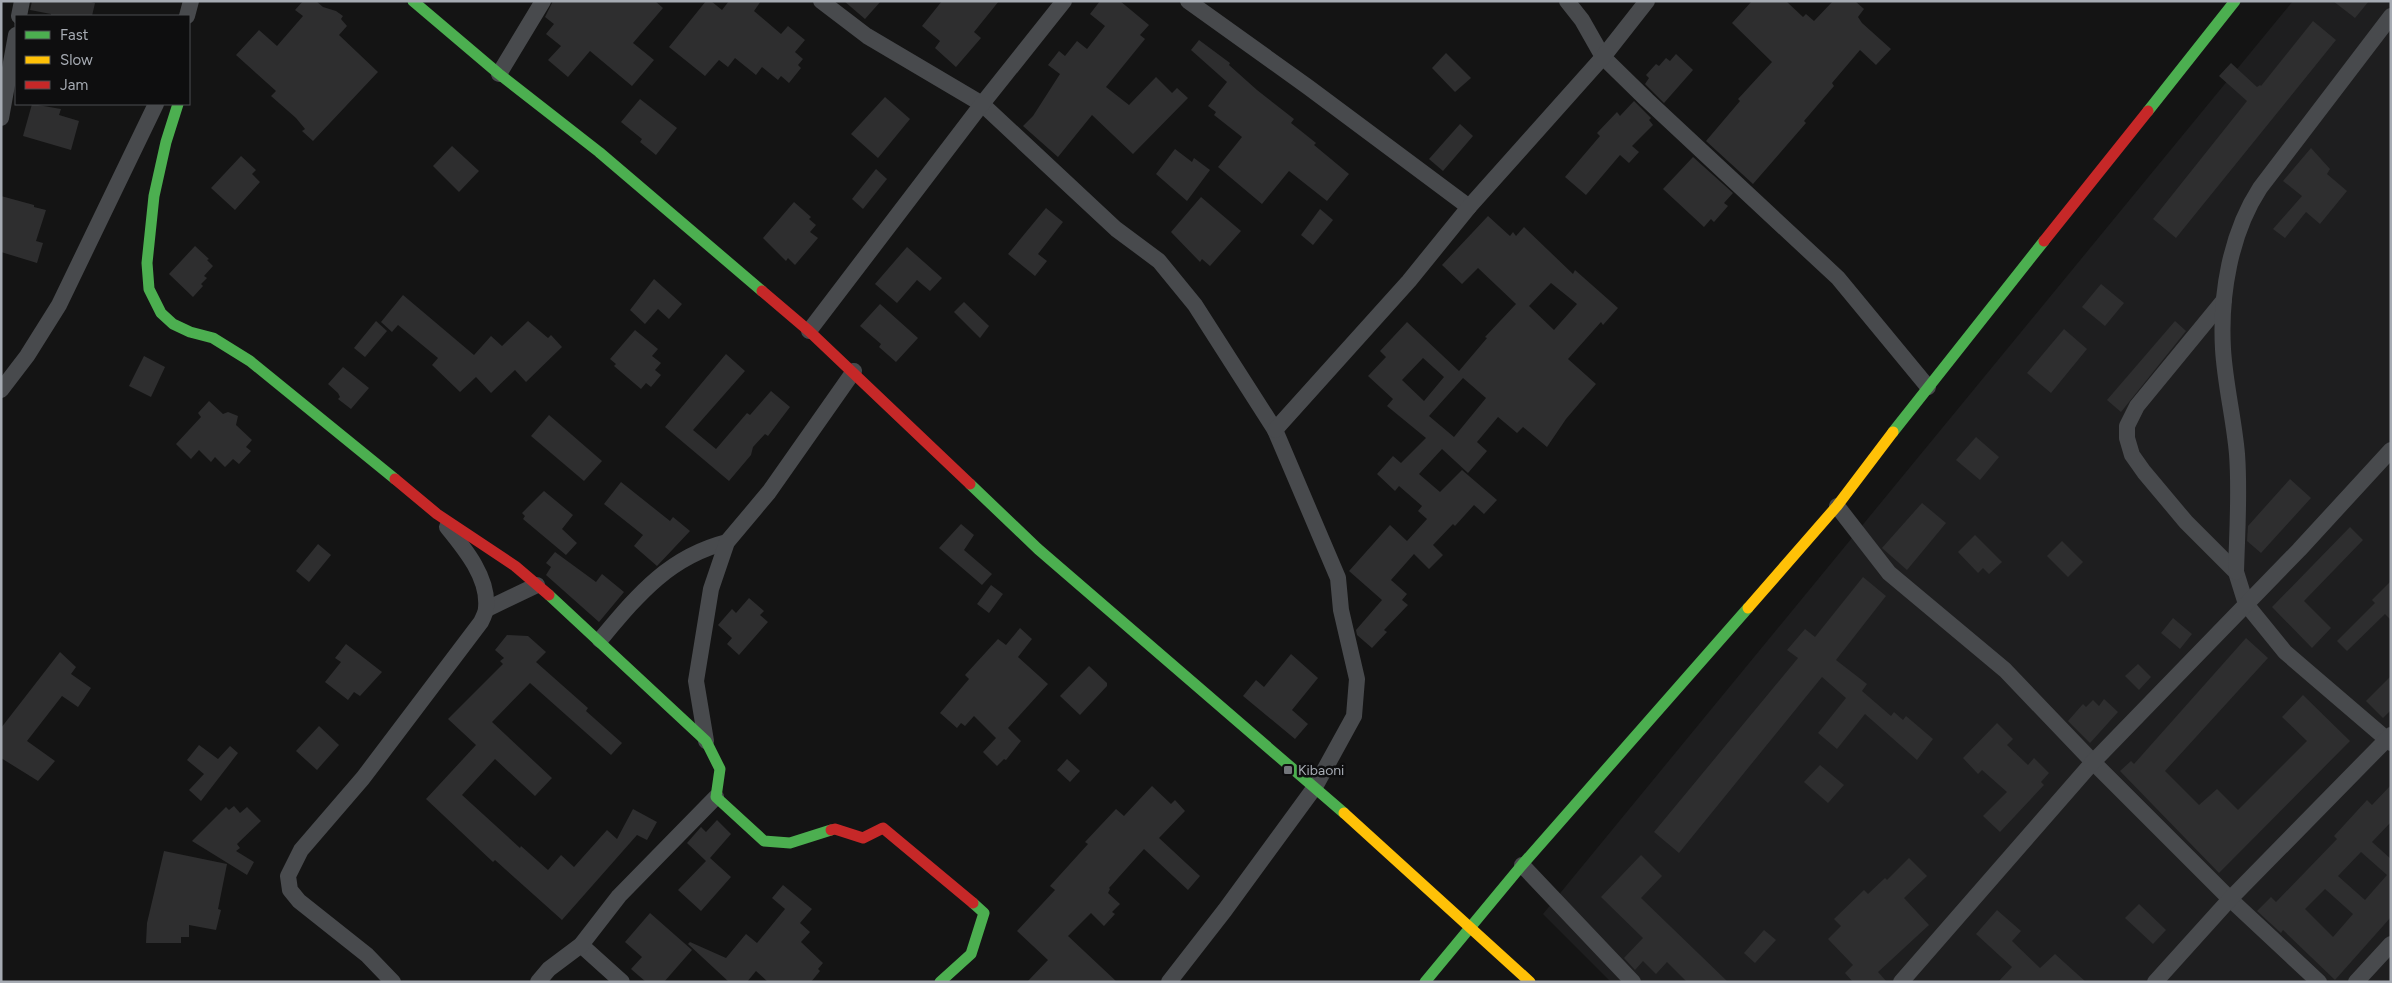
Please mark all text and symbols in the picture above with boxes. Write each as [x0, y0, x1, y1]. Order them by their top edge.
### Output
legend [15, 15, 190, 105]
text: Fast [60, 26, 89, 44]
text: Slow [60, 51, 93, 69]
text: Jam [60, 76, 88, 94]
place label: Kibaoni [1298, 762, 1344, 779]
marker: Kibaoni [1282, 764, 1294, 776]

